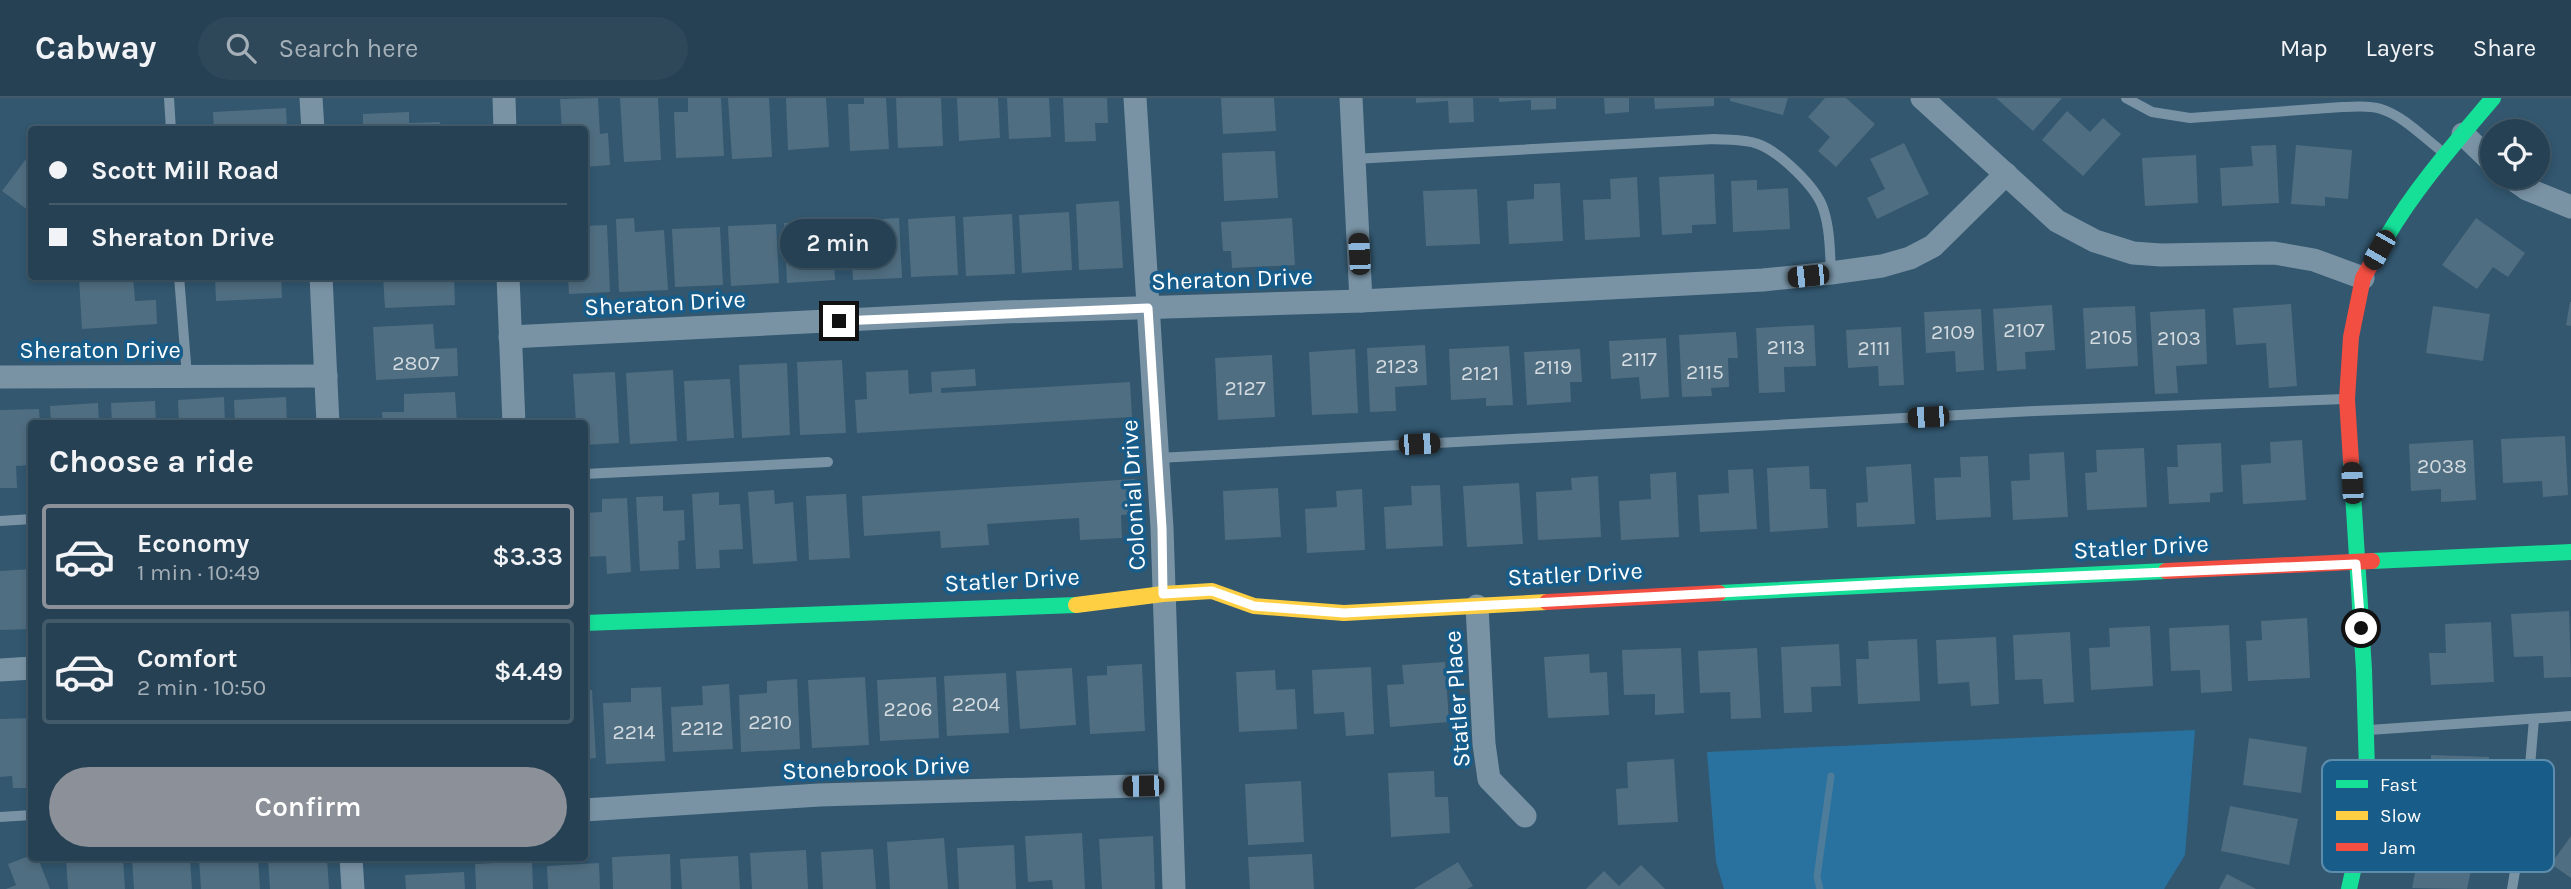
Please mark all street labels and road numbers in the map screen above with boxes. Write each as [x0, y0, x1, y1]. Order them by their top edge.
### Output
street label: Sheraton Drive [1151, 262, 1313, 296]
street label: Sheraton Drive [584, 285, 746, 321]
street label: Sheraton Drive [19, 336, 181, 364]
street label: Colonial Drive [1115, 419, 1151, 571]
street label: Statler Drive [2073, 529, 2209, 565]
street label: Statler Drive [1507, 556, 1643, 592]
street label: Statler Drive [944, 562, 1080, 598]
street label: Statler Place [1438, 630, 1476, 768]
street label: Stonebrook Drive [782, 751, 970, 785]

